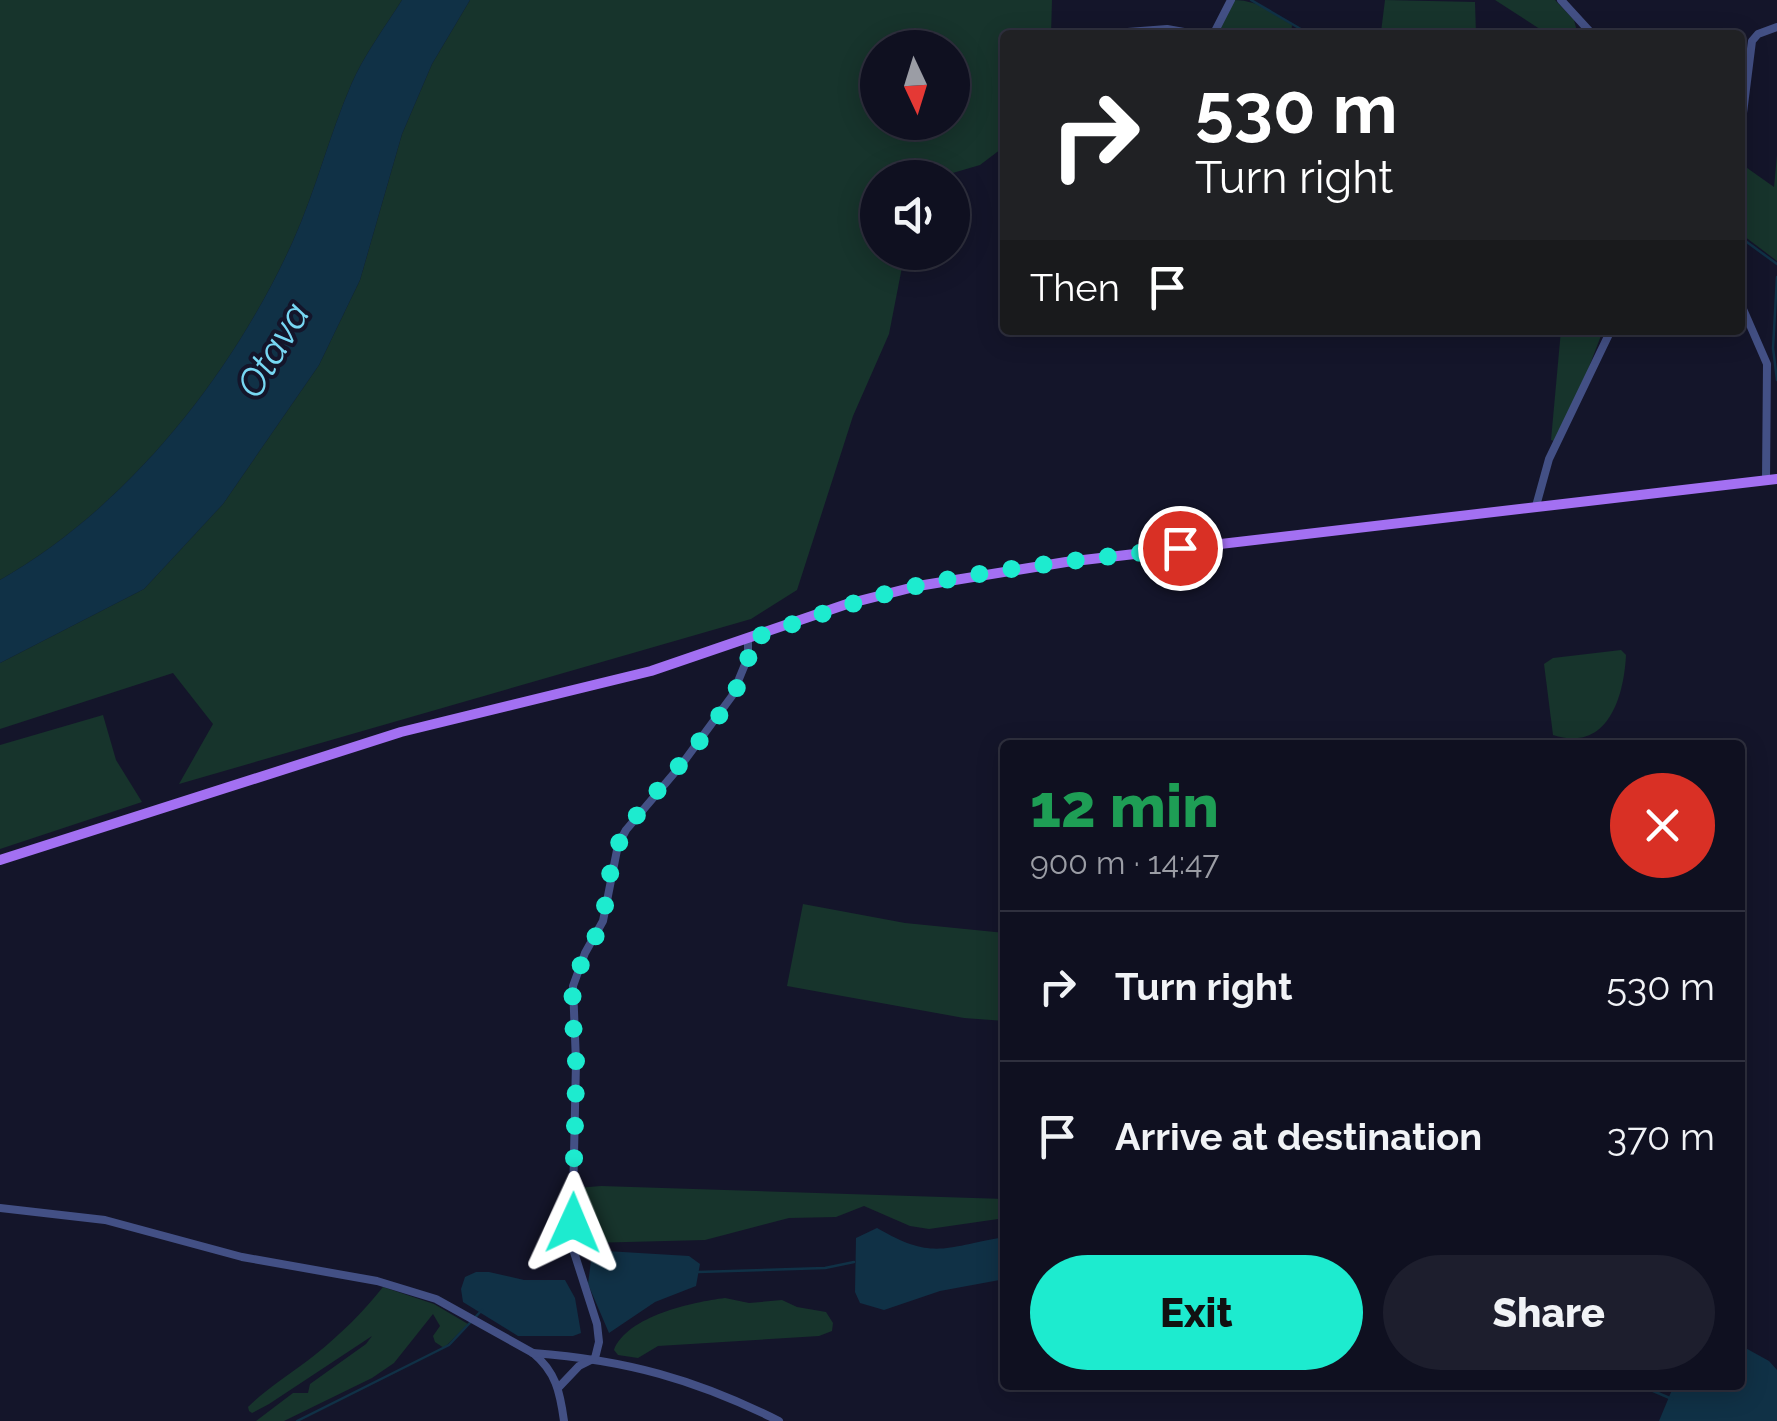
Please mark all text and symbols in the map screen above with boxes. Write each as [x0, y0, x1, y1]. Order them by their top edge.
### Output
north arrow [860, 30, 970, 140]
map controls [860, 30, 970, 270]
text: 530 m [1195, 67, 1398, 149]
icon: right [1030, 70, 1160, 200]
text: Turn right [1195, 151, 1393, 204]
button: sound [860, 160, 970, 270]
icon: arrive [1140, 260, 1195, 315]
text: Then [1030, 265, 1120, 310]
water label: Otava [227, 294, 318, 405]
pin [1138, 506, 1223, 591]
icon: arrive [1153, 521, 1208, 576]
text: 12 min [1030, 771, 1219, 841]
button: close [1610, 773, 1715, 878]
text: 900 m · 14:47 [1030, 844, 1219, 881]
icon: right [1030, 959, 1085, 1014]
text: Turn right [1115, 964, 1292, 1009]
text: 530 m [1606, 964, 1715, 1009]
icon: arrive [1030, 1109, 1085, 1164]
text: Arrive at destination [1115, 1114, 1482, 1159]
text: 370 m [1607, 1114, 1715, 1159]
position arrow [521, 1171, 625, 1275]
button: Exit [1030, 1255, 1363, 1370]
button: Share [1383, 1255, 1715, 1370]

